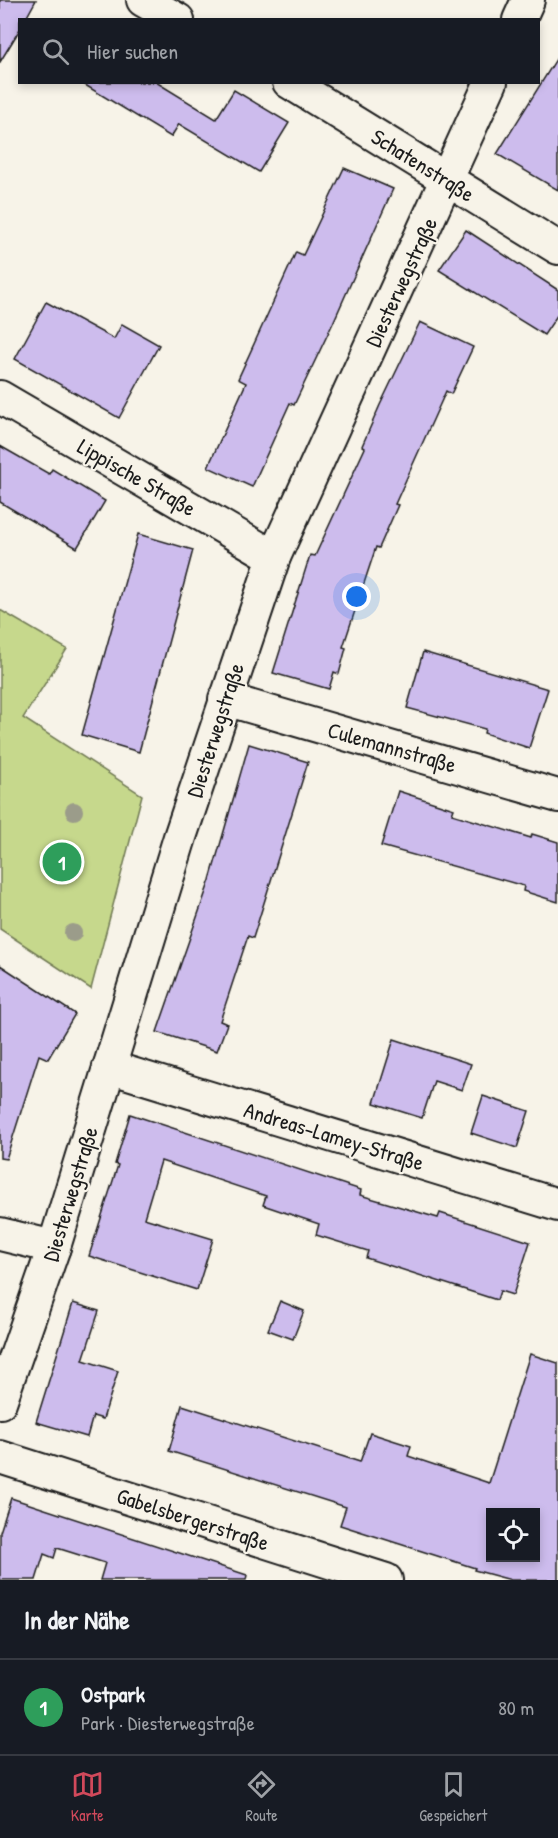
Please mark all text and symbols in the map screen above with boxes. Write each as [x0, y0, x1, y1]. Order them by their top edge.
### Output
search box [18, 18, 540, 84]
icon: search [39, 35, 72, 68]
text: Hier suchen [87, 36, 178, 66]
street label: Schatenstraße [366, 121, 480, 209]
street label: Diesterwegstraße [358, 212, 444, 352]
street label: Lippische Straße [72, 431, 202, 523]
your location [342, 582, 371, 611]
street label: Diesterwegstraße [179, 659, 251, 801]
street label: Culemannstraße [324, 714, 460, 780]
pin: 1 [42, 840, 82, 884]
street label: Andreas-Lamey-Straße [241, 1094, 428, 1178]
street label: Diesterwegstraße [35, 1123, 105, 1265]
street label: Gabelsbergerstraße [113, 1480, 273, 1558]
map controls [486, 1508, 540, 1562]
button: locate [486, 1508, 540, 1562]
text: In der Nähe [24, 1602, 130, 1637]
text: Ostpark [81, 1679, 145, 1709]
text: 1 [40, 1694, 47, 1721]
text: 80 m [498, 1694, 534, 1721]
text: Park · Diesterwegstraße [81, 1709, 255, 1736]
tab: Karte [71, 1768, 104, 1826]
tab: Route [245, 1768, 278, 1826]
tab: Gespeichert [419, 1768, 487, 1826]

